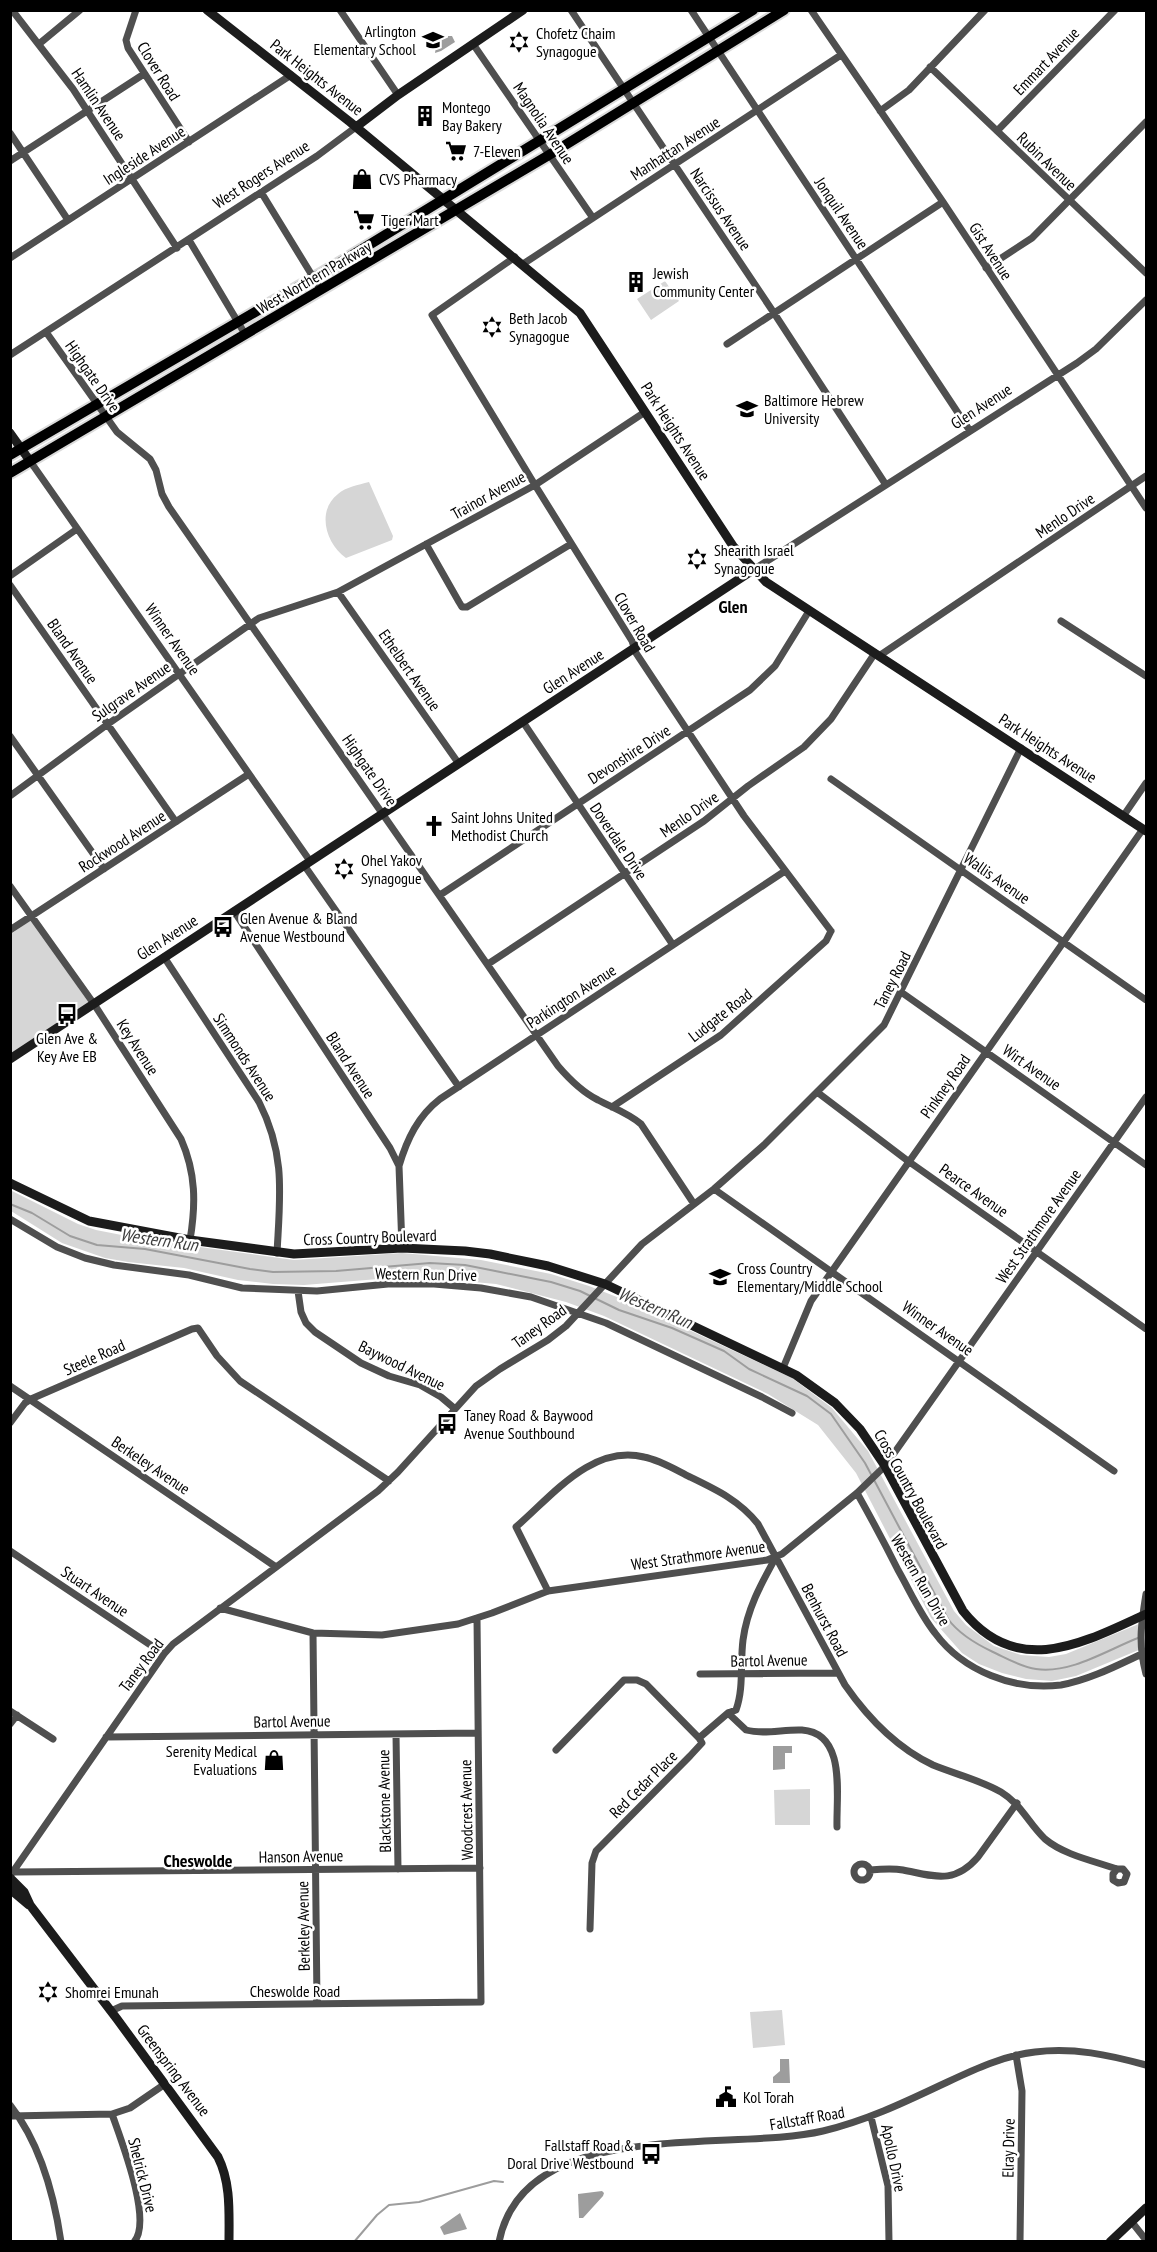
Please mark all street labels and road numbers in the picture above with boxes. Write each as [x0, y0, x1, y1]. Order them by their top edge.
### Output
street label: Emmart Avenue [1009, 23, 1083, 99]
street label: Park Heights Avenue [266, 34, 368, 120]
street label: Clover Road [133, 38, 185, 104]
street label: Hamlin Avenue [67, 64, 131, 144]
street label: Magnolia Avenue [509, 78, 579, 168]
street label: Manhattan Avenue [626, 112, 724, 184]
street label: Ingleside Avenue [99, 121, 189, 189]
street label: Rubin Avenue [1013, 128, 1081, 194]
street label: West Rogers Avenue [209, 135, 313, 213]
street label: Narcissus Avenue [686, 164, 756, 254]
street label: Jonquil Avenue [810, 172, 873, 253]
street label: Gist Avenue [965, 218, 1017, 284]
street label: West Northern Parkway [253, 236, 375, 318]
street label: Highgate Drive [61, 336, 125, 416]
street label: Park Heights Avenue [637, 378, 715, 484]
street label: Glen Avenue [947, 379, 1015, 433]
street label: Trainor Avenue [447, 466, 529, 524]
street label: Menlo Drive [1032, 488, 1098, 542]
street label: Clover Road [610, 589, 660, 656]
street label: Winner Avenue [141, 599, 205, 679]
street label: Bland Avenue [43, 615, 103, 687]
street label: Ethelbert Avenue [375, 625, 445, 715]
street label: Glen Avenue [539, 644, 607, 698]
street label: Sulgrave Avenue [88, 657, 174, 725]
street label: Park Heights Avenue [995, 709, 1101, 787]
street label: Devonshire Drive [584, 720, 674, 788]
street label: Highgate Drive [338, 730, 402, 810]
street label: Menlo Drive [656, 787, 722, 841]
street label: Doverdale Drive [586, 799, 652, 883]
street label: Rockwood Avenue [75, 806, 169, 876]
street label: Wallis Avenue [960, 848, 1034, 908]
street label: Glen Avenue [133, 910, 201, 964]
street label: Taney Road [869, 948, 915, 1012]
street label: Parkington Avenue [522, 960, 620, 1032]
street label: Ludgate Road [684, 984, 756, 1046]
street label: Simmonds Avenue [209, 1009, 281, 1105]
street label: Key Avenue [113, 1015, 163, 1079]
street label: Bland Avenue [322, 1028, 380, 1102]
street label: Wirt Avenue [999, 1040, 1065, 1094]
street label: Pinkney Road [916, 1050, 974, 1122]
street label: Pearce Avenue [936, 1159, 1012, 1221]
street label: West Strathmore Avenue [991, 1165, 1085, 1287]
street label: Cross Country Boulevard [303, 1225, 437, 1249]
street label: Western Run Drive [375, 1263, 477, 1285]
street label: Winner Avenue [898, 1296, 978, 1360]
street label: Taney Road [508, 1300, 570, 1352]
street label: Steele Road [60, 1335, 128, 1379]
street label: Baywood Avenue [356, 1336, 448, 1394]
street label: Cross Country Boulevard [870, 1426, 952, 1552]
street label: Berkeley Avenue [108, 1431, 194, 1499]
street label: Western Run Drive [887, 1531, 955, 1629]
street label: West Strathmore Avenue [630, 1536, 766, 1574]
street label: Stuart Avenue [57, 1561, 133, 1621]
street label: Benhurst Road [797, 1580, 853, 1660]
street label: Taney Road [114, 1634, 168, 1696]
street label: Bartol Avenue [730, 1649, 808, 1671]
street label: Bartol Avenue [253, 1710, 331, 1732]
street label: Red Cedar Place [605, 1746, 681, 1822]
street label: Blackstone Avenue [373, 1749, 395, 1853]
street label: Woodcrest Avenue [455, 1759, 477, 1861]
street label: Hanson Avenue [258, 1845, 344, 1867]
street label: Berkeley Avenue [292, 1881, 314, 1971]
street label: Cheswolde Road [250, 1981, 340, 2001]
street label: Greenspring Avenue [133, 2020, 215, 2120]
street label: Fallstaff Road [768, 2102, 846, 2134]
street label: Elray Drive [997, 2118, 1019, 2178]
street label: Apollo Drive [877, 2123, 911, 2193]
street label: Shelrick Drive [124, 2136, 162, 2214]

